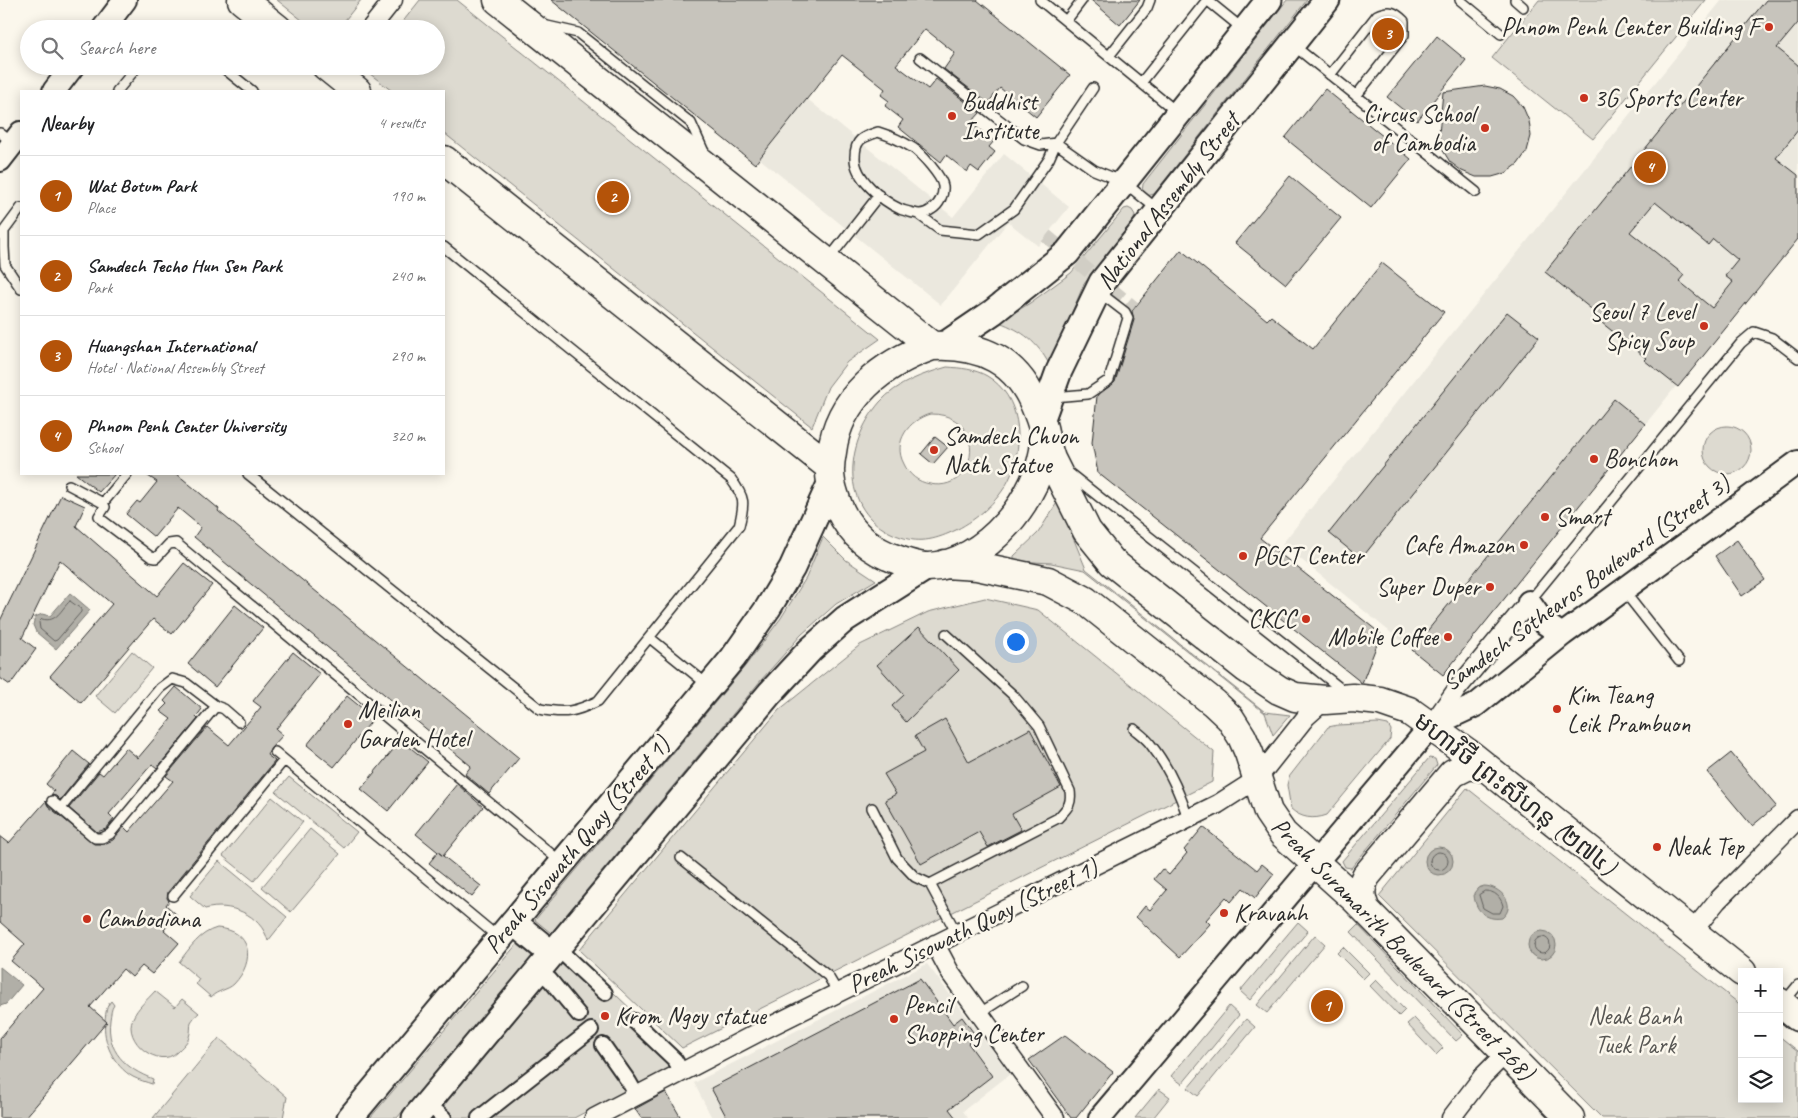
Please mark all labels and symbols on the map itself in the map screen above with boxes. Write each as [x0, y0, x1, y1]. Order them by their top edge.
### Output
place label: Phnom Penh Center Building F [1501, 11, 1765, 43]
pin: 3 [1372, 15, 1404, 53]
marker: Phnom Penh Center Building F [1763, 21, 1775, 33]
place label: 3G Sports Center [1594, 82, 1745, 114]
place label: Buddhist Institute [962, 86, 1040, 147]
marker: 3G Sports Center [1578, 92, 1590, 104]
place label: Circus School of Cambodia [1363, 98, 1480, 159]
street label: National Assembly Street [1089, 103, 1249, 296]
marker: Buddhist Institute [946, 110, 958, 122]
marker: Circus School of Cambodia [1479, 122, 1491, 134]
pin: 4 [1634, 148, 1666, 186]
pin: 2 [597, 178, 629, 216]
place label: Seoul 7 Level Spicy Soup [1589, 296, 1699, 357]
marker: Seoul 7 Level Spicy Soup [1698, 320, 1710, 332]
place label: Samdech Chuon Nath Statue [944, 420, 1080, 481]
place label: Bonchon [1604, 443, 1678, 475]
marker: Samdech Chuon Nath Statue [928, 444, 940, 456]
marker: Bonchon [1588, 453, 1600, 465]
street label: Samdech Sothearos Boulevard (Street 3) [1436, 467, 1738, 698]
place label: Smart [1555, 501, 1613, 533]
marker: Smart [1539, 511, 1551, 523]
place label: Cafe Amazon [1404, 529, 1515, 561]
marker: Cafe Amazon [1518, 539, 1530, 551]
place label: PGCT Center [1253, 540, 1365, 572]
marker: PGCT Center [1237, 550, 1249, 562]
place label: Super Duper [1376, 571, 1483, 603]
marker: Super Duper [1484, 581, 1496, 593]
place label: CKCC [1248, 603, 1298, 635]
marker: CKCC [1300, 613, 1312, 625]
place label: Mobile Coffee [1328, 621, 1440, 653]
your location [1003, 629, 1029, 655]
marker: Mobile Coffee [1442, 631, 1454, 643]
place label: Kim Teang Leik Prambuon [1567, 679, 1691, 740]
place label: Meilian Garden Hotel [358, 694, 474, 755]
marker: Kim Teang Leik Prambuon [1551, 703, 1563, 715]
street label: មហាវិថី ព្រះសីហនុ (២៧៤) [1407, 704, 1624, 884]
marker: Meilian Garden Hotel [342, 718, 354, 730]
street label: Preah Sisowath Quay (Street 1) [477, 729, 678, 960]
street label: Preah Suramarith Boulevard (Street 268) [1265, 811, 1543, 1089]
place label: Neak Tep [1667, 831, 1745, 863]
marker: Neak Tep [1651, 841, 1663, 853]
street label: Preah Sisowath Quay (Street 1) [843, 851, 1105, 1000]
place label: Kravanh [1234, 897, 1309, 929]
place label: Cambodiana [97, 903, 202, 935]
marker: Kravanh [1218, 907, 1230, 919]
marker: Cambodiana [81, 913, 93, 925]
pin: 1 [1311, 987, 1343, 1025]
place label: Pencil Shopping Center [904, 989, 1045, 1050]
place label: Krom Ngoy statue [615, 1000, 768, 1032]
park label: Neak Banh Tuek Park [1588, 1000, 1683, 1061]
marker: Krom Ngoy statue [599, 1010, 611, 1022]
marker: Pencil Shopping Center [888, 1013, 900, 1025]

